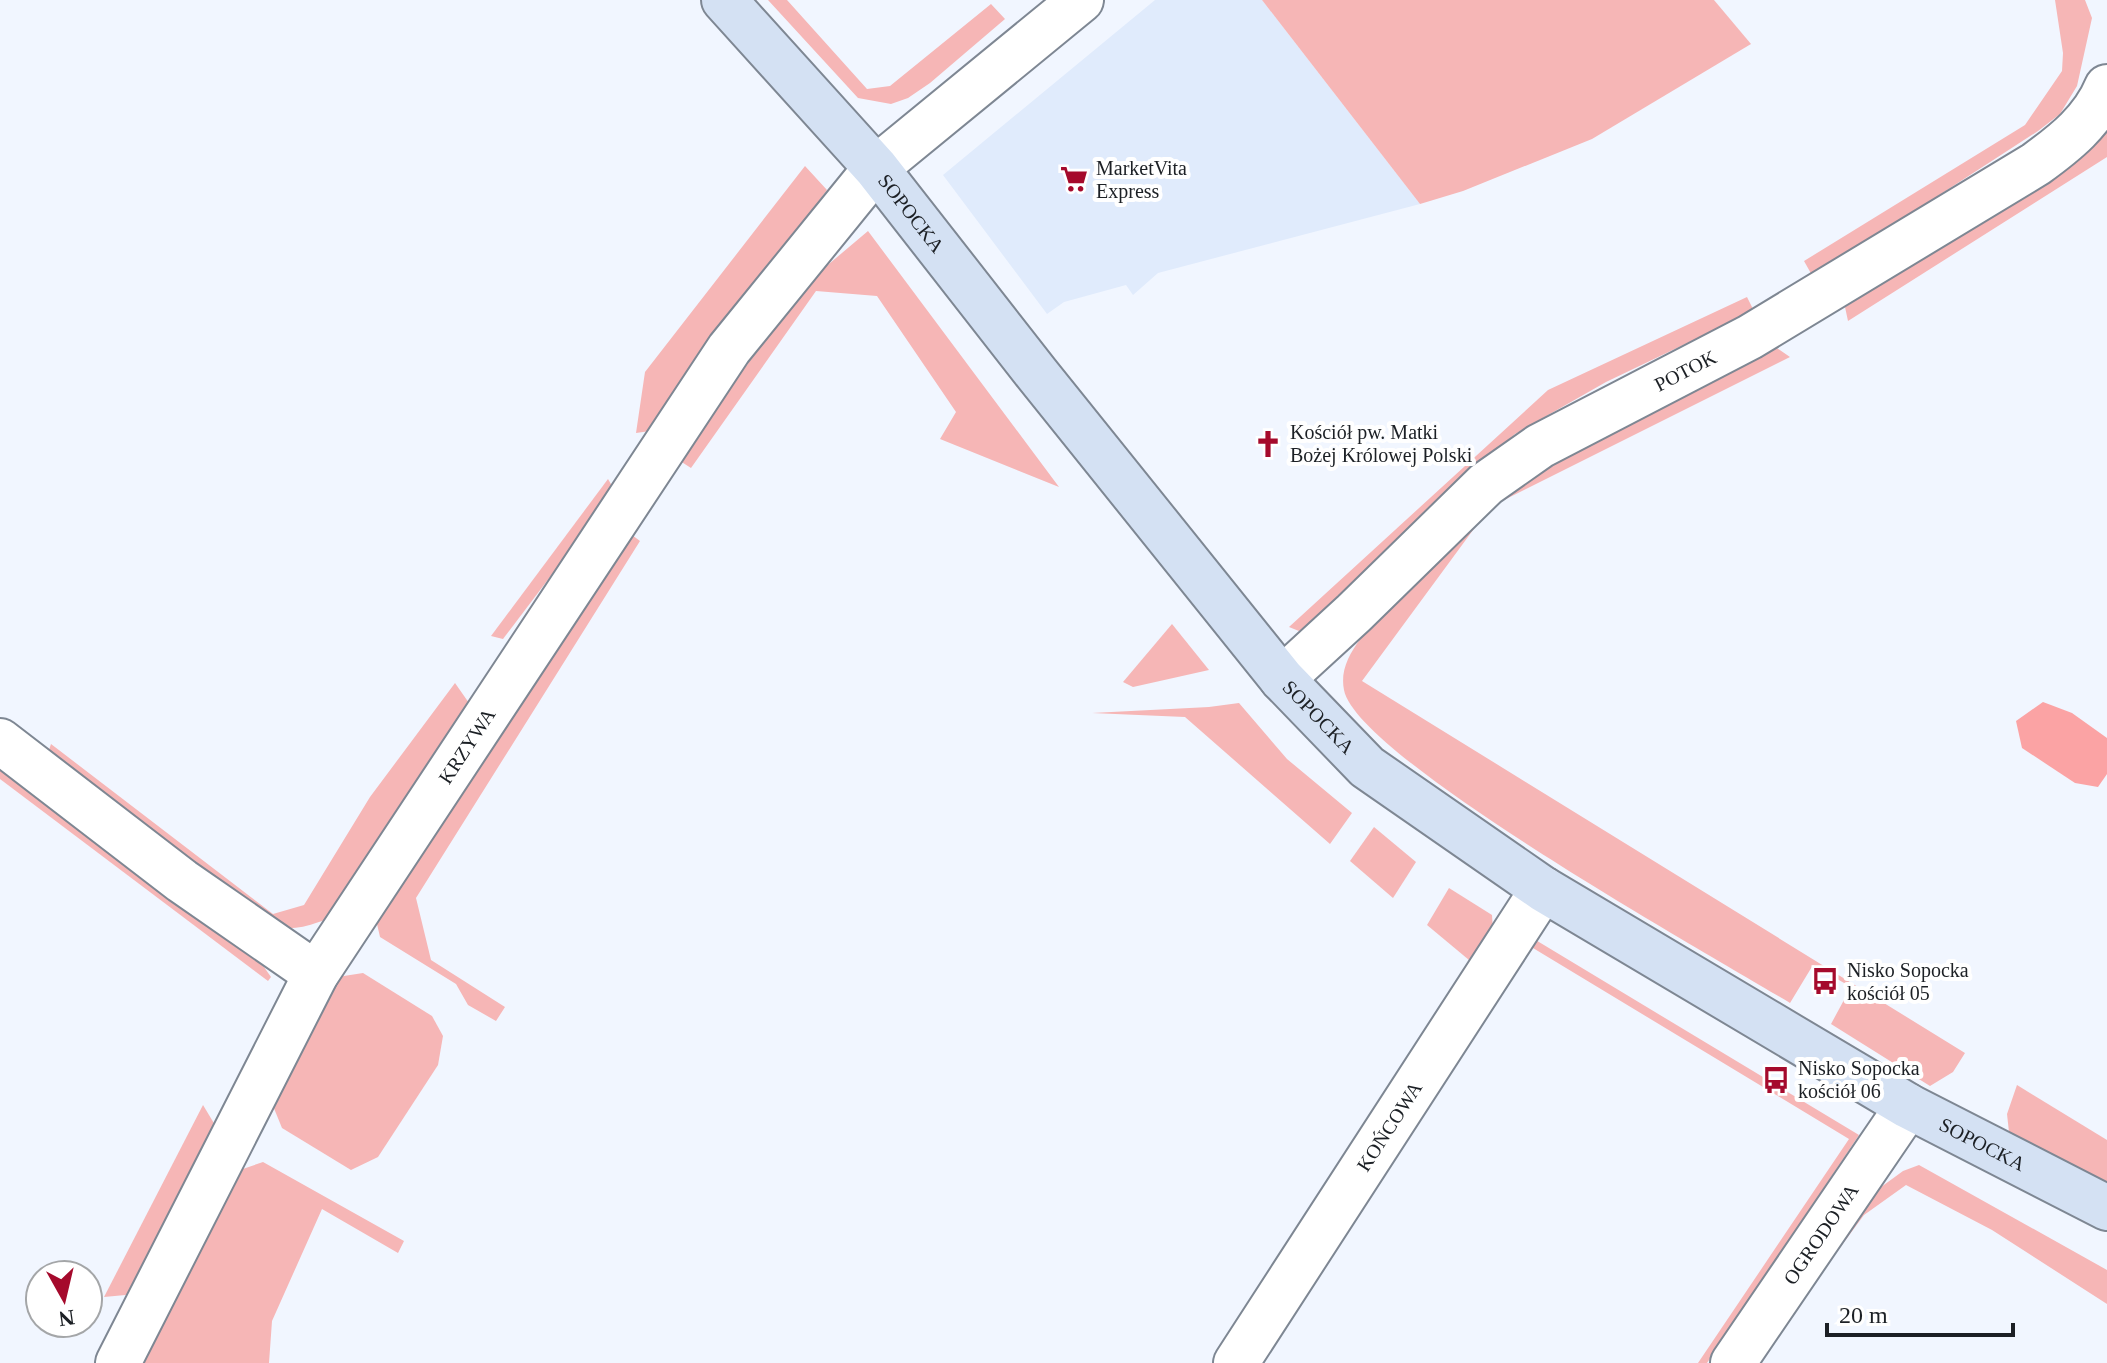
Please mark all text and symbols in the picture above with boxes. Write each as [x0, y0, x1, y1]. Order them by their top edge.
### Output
place label: MarketVita Express [1096, 157, 1187, 203]
supermarket icon: MarketVita Express [1059, 164, 1089, 194]
street label: SOPOCKA [874, 170, 949, 257]
street label: POTOK [1651, 345, 1720, 396]
place label: Kościół pw. Matki Bożej Królowej Polski [1290, 421, 1473, 467]
church icon: Kościół pw. Matki Bożej Królowej Polski [1253, 429, 1283, 459]
street label: SOPOCKA [1278, 676, 1359, 759]
street label: KRZYWA [434, 704, 500, 788]
place label: Nisko Sopocka kościół 05 [1847, 959, 1969, 1004]
bus stop icon: Nisko Sopocka kościół 05 [1810, 966, 1840, 996]
place label: Nisko Sopocka kościół 06 [1798, 1057, 1920, 1102]
bus stop icon: Nisko Sopocka kościół 06 [1761, 1065, 1791, 1095]
street label: KOŃCOWA [1352, 1077, 1427, 1175]
street label: SOPOCKA [1936, 1113, 2030, 1175]
street label: OGRODOWA [1779, 1179, 1863, 1288]
north arrow [24, 1259, 104, 1339]
scale bar [1827, 1287, 2013, 1337]
text: 20 m [1839, 1302, 1888, 1328]
text: N [57, 1305, 76, 1332]

